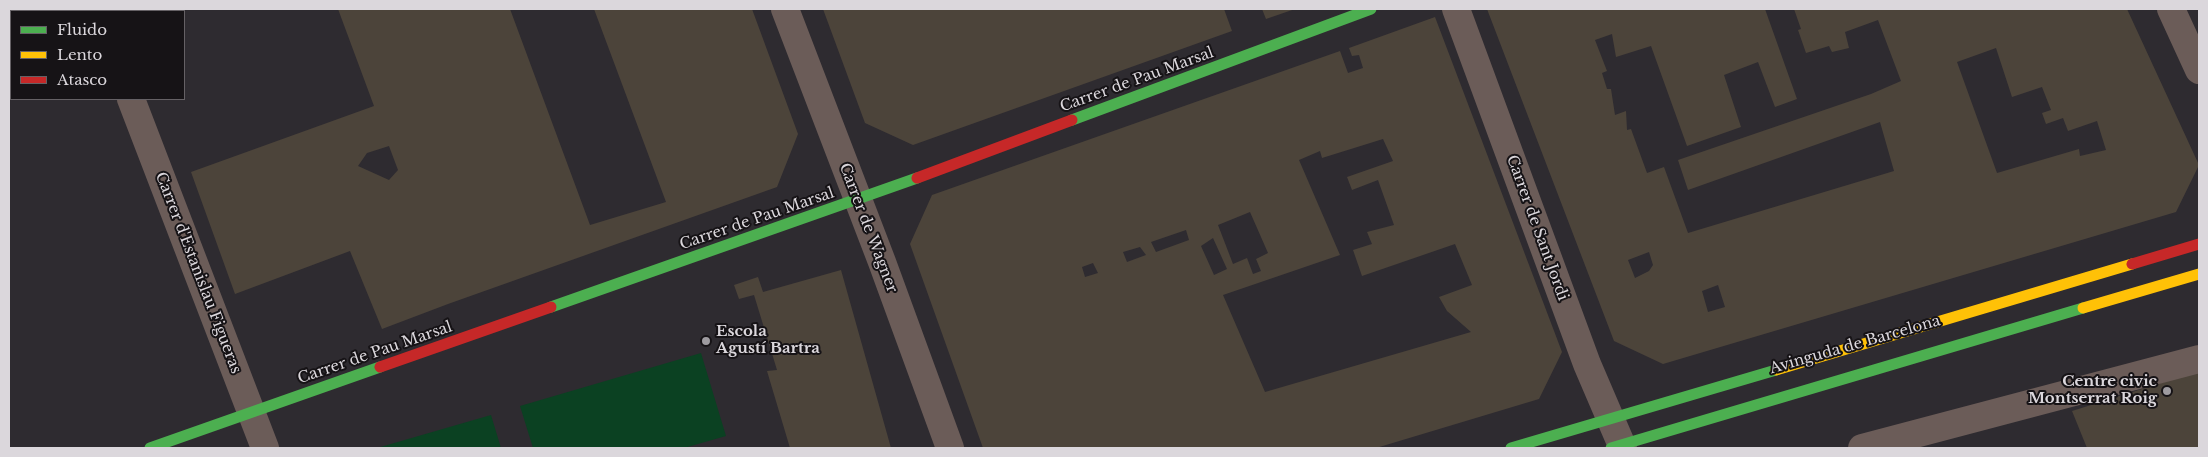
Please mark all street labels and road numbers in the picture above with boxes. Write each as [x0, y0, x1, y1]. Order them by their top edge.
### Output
street label: Carrer de Pau Marsal [1058, 44, 1216, 116]
street label: Carrer de Sant Jordi [1502, 153, 1572, 303]
street label: Carrer de Wagner [835, 161, 901, 295]
street label: Carrer d'Estanislau Figueras [151, 170, 245, 376]
street label: Carrer de Pau Marsal [677, 184, 837, 254]
street label: Avinguda de Barcelona [1767, 312, 1943, 378]
street label: Carrer de Pau Marsal [295, 318, 455, 388]

